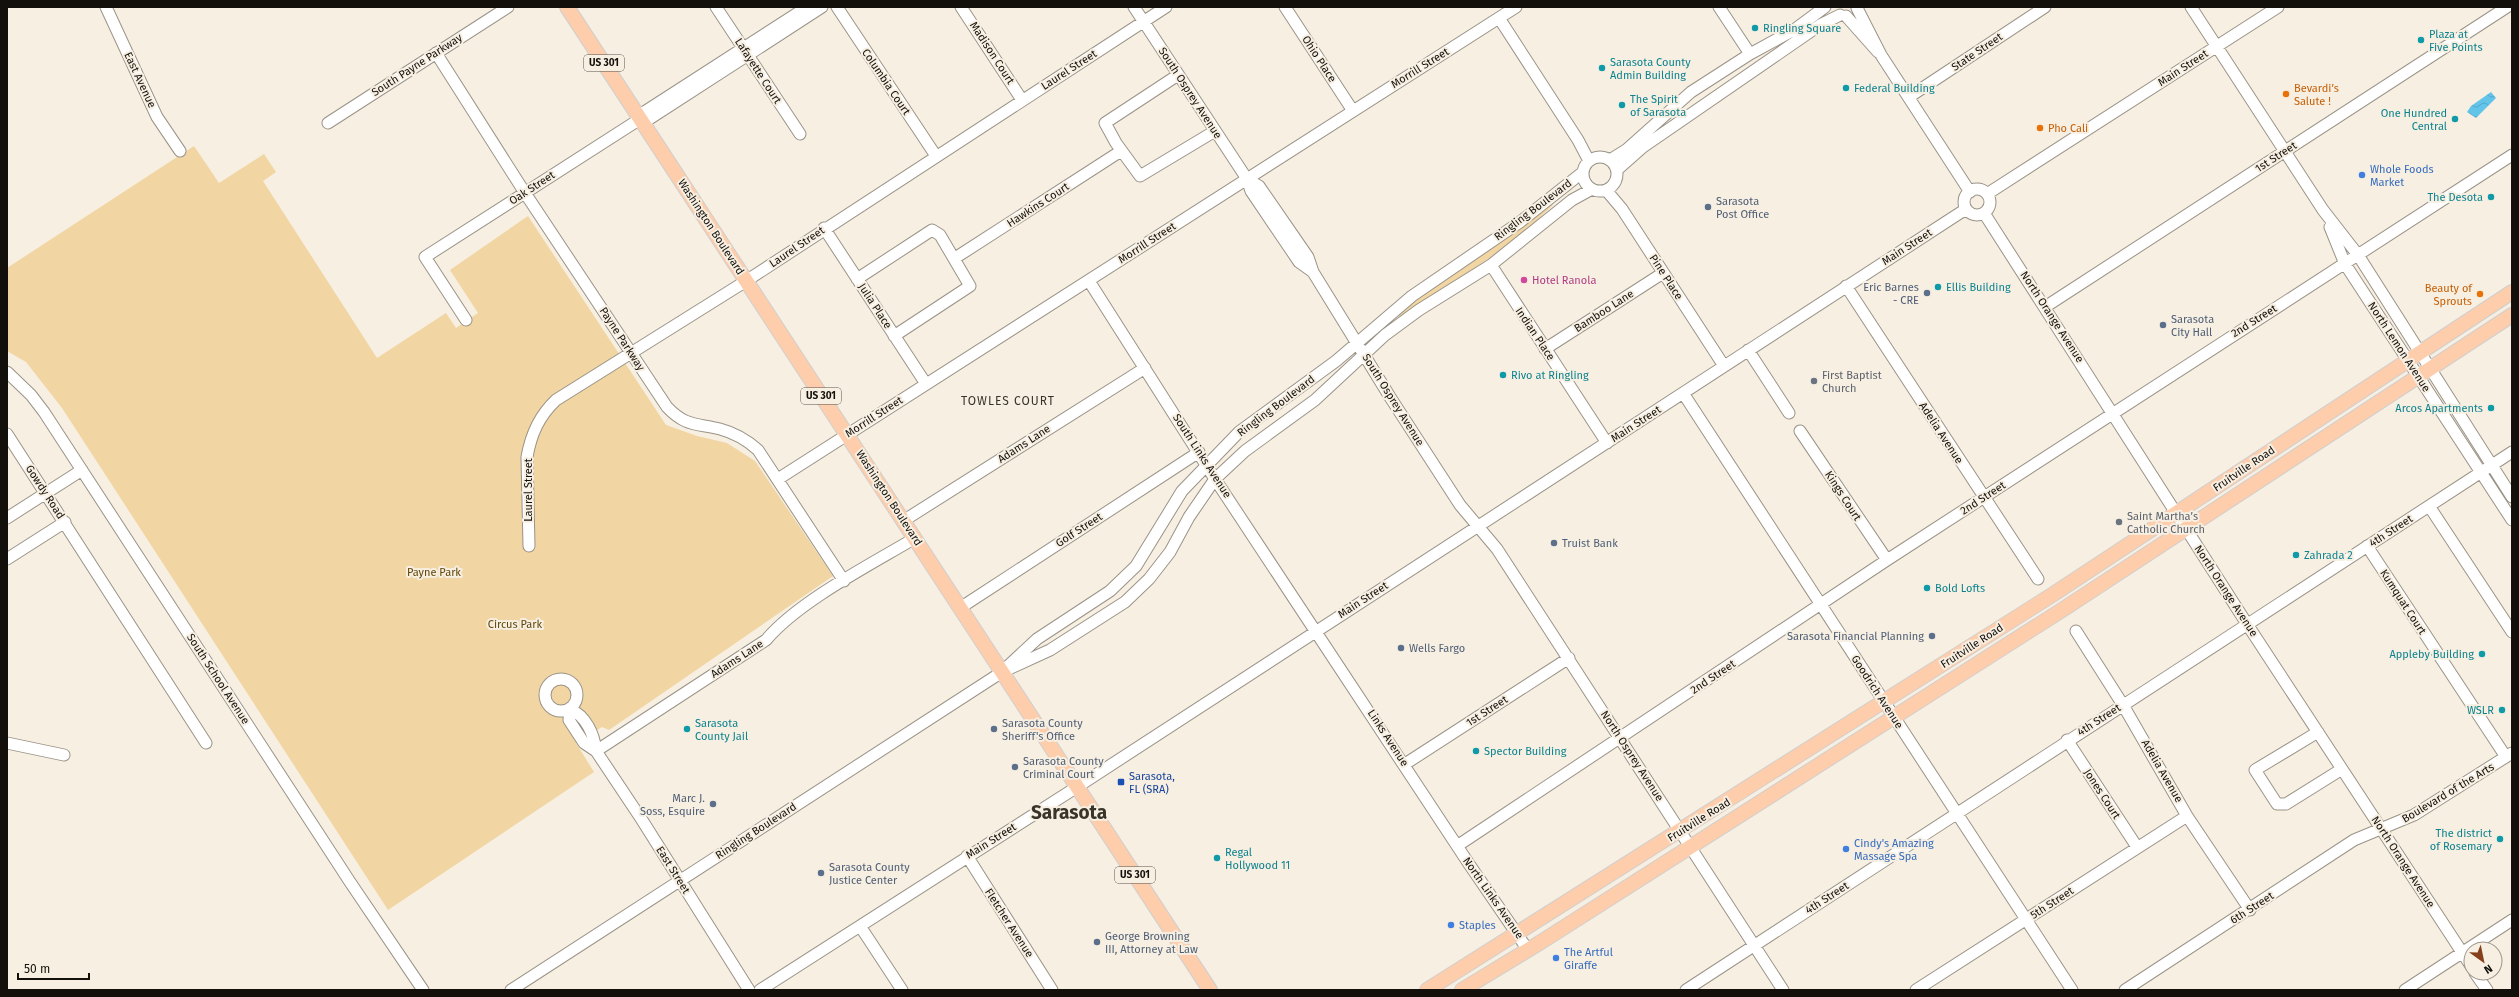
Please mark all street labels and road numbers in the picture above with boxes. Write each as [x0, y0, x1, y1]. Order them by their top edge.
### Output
street label: Madison Court [967, 19, 1017, 87]
street label: State Street [1949, 30, 2005, 74]
street label: South Payne Parkway [369, 31, 465, 99]
street label: Ohio Place [1299, 33, 1339, 85]
street label: Lafayette Court [732, 36, 784, 106]
street label: South Osprey Avenue [1156, 45, 1224, 141]
street label: Morrill Street [1389, 45, 1451, 91]
street label: Columbia Court [859, 46, 913, 118]
street label: Laurel Street [1039, 47, 1099, 93]
street label: Main Street [2156, 47, 2210, 89]
street label: East Avenue [121, 50, 159, 110]
road number: US 301 [584, 55, 624, 71]
street label: 1st Street [2253, 139, 2299, 175]
street label: Oak Street [507, 168, 557, 208]
street label: Washington Boulevard [675, 177, 747, 277]
street label: Ringling Boulevard [1492, 177, 1574, 243]
street label: Hawkins Court [1004, 180, 1072, 230]
street label: Morrill Street [1116, 220, 1178, 266]
street label: Laurel Street [767, 224, 827, 270]
street label: Main Street [1880, 226, 1934, 268]
street label: Pine Place [1647, 252, 1685, 302]
street label: North Orange Avenue [2018, 269, 2086, 365]
street label: Julia Place [856, 281, 894, 331]
street label: Bamboo Lane [1572, 287, 1636, 335]
street label: North Lemon Avenue [2365, 300, 2433, 394]
street label: 2nd Street [2229, 302, 2279, 340]
street label: Payne Parkway [597, 305, 648, 374]
street label: Indian Place [1513, 305, 1557, 363]
street label: South Osprey Avenue [1359, 352, 1427, 448]
street label: Ringling Boulevard [1235, 373, 1317, 439]
road number: US 301 [801, 388, 841, 404]
street label: Morrill Street [843, 394, 905, 440]
street label: Adelia Avenue [1916, 400, 1966, 466]
street label: Main Street [1609, 403, 1663, 445]
street label: South Links Avenue [1170, 412, 1234, 500]
street label: Adams Lane [995, 422, 1053, 466]
street label: Fruitville Road [2211, 444, 2277, 494]
street label: Washington Boulevard [853, 448, 925, 548]
street label: Laurel Street [522, 458, 535, 522]
street label: Gowdy Road [23, 463, 67, 521]
street label: Kings Court [1822, 469, 1864, 523]
street label: 2nd Street [1958, 479, 2008, 517]
street label: Golf Street [1053, 510, 1105, 550]
street label: 4th Street [2367, 512, 2415, 550]
street label: North Orange Avenue [2192, 543, 2260, 639]
street label: Kumquat Court [2377, 567, 2429, 637]
street label: Main Street [1336, 579, 1390, 621]
street label: Fruitville Road [1938, 621, 2006, 671]
street label: South School Avenue [184, 631, 252, 727]
street label: Adams Lane [708, 637, 766, 681]
street label: Goodrich Avenue [1848, 653, 1906, 731]
street label: 2nd Street [1688, 657, 1738, 697]
street label: 1st Street [1464, 693, 1510, 729]
street label: 4th Street [2075, 701, 2123, 739]
street label: Links Avenue [1365, 707, 1411, 769]
street label: North Osprey Avenue [1598, 708, 1666, 804]
street label: Adelia Avenue [2139, 737, 2185, 805]
street label: Boulevard of the Arts [2400, 760, 2496, 826]
street label: Jones Court [2081, 766, 2123, 822]
street label: Fruitville Road [1665, 795, 1733, 845]
street label: Ringling Boulevard [713, 800, 799, 862]
street label: North Orange Avenue [2369, 814, 2437, 910]
street label: Main Street [963, 820, 1019, 862]
street label: East Street [653, 844, 693, 896]
street label: North Links Avenue [1460, 855, 1526, 941]
road number: US 301 [1115, 867, 1155, 883]
street label: 4th Street [1803, 879, 1851, 917]
street label: 5th Street [2028, 884, 2076, 922]
street label: Fletcher Avenue [982, 886, 1036, 960]
street label: 6th Street [2228, 889, 2276, 927]

